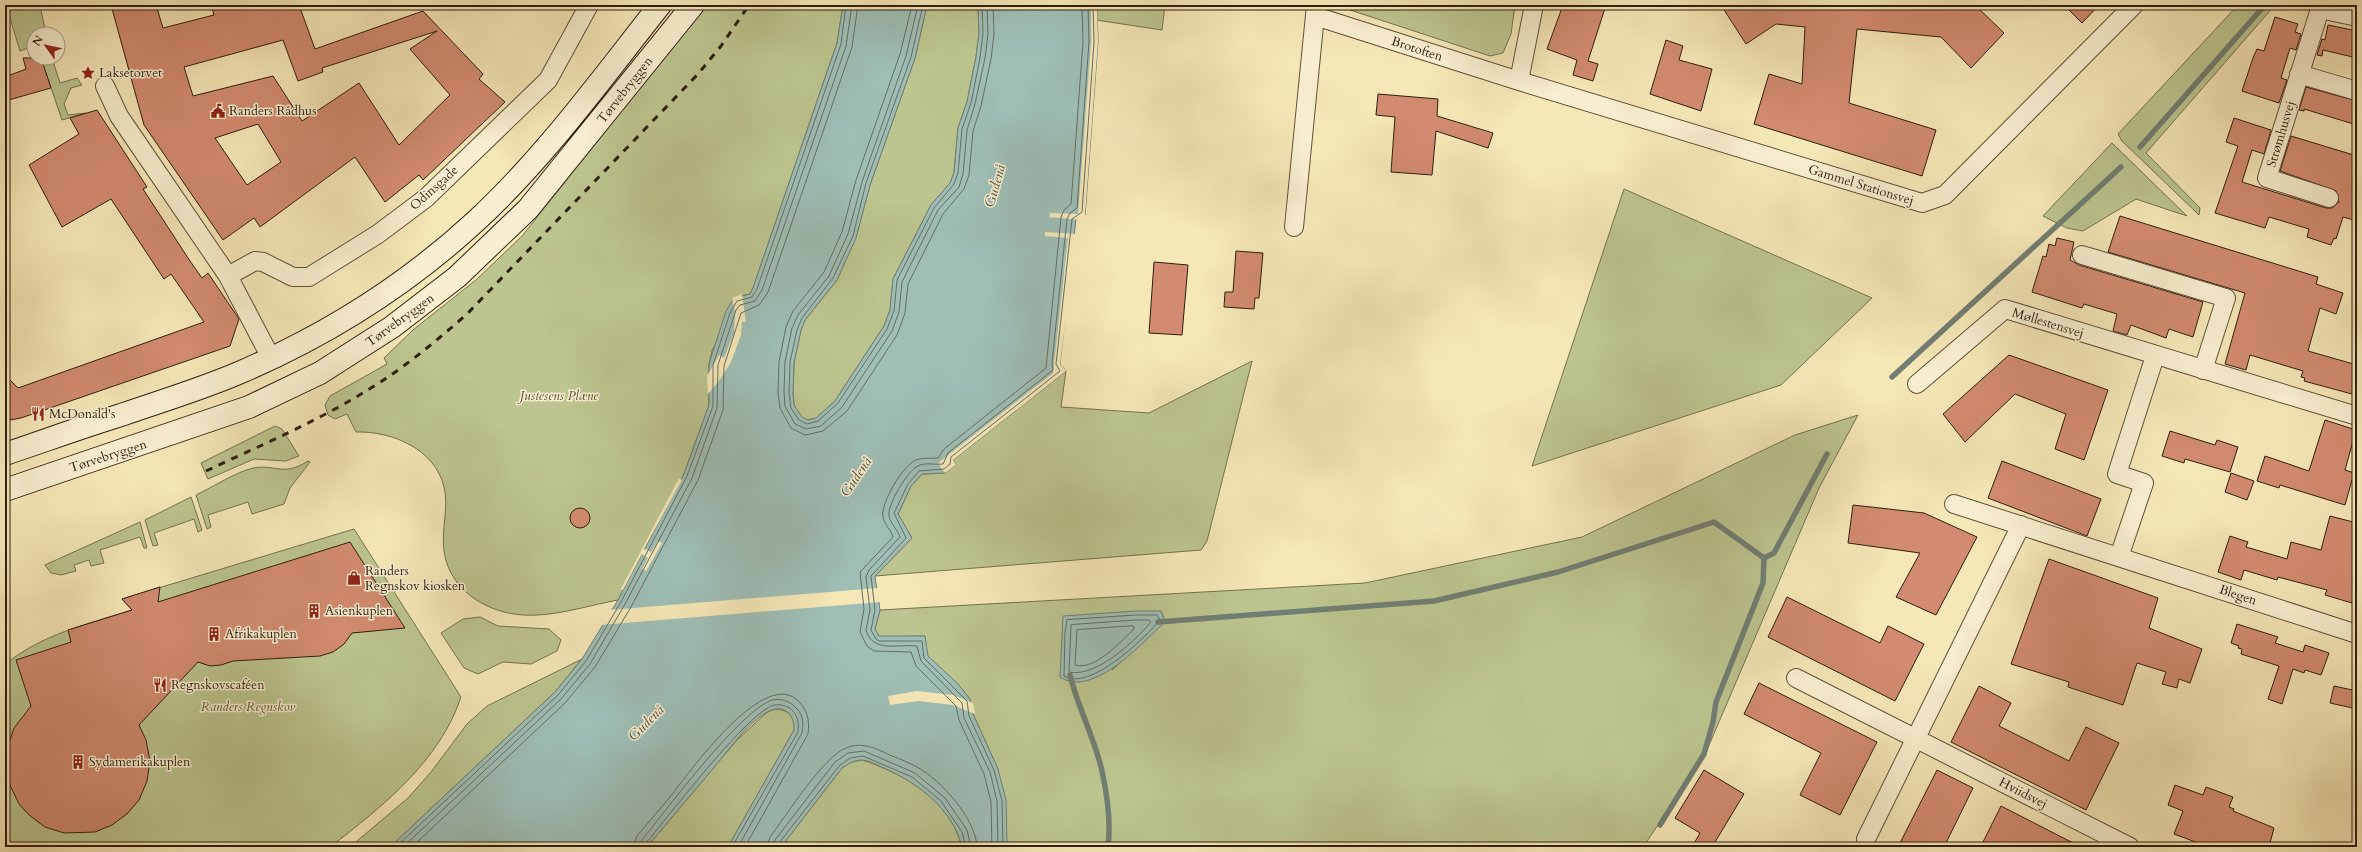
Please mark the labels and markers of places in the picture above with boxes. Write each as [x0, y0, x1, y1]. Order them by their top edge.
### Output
place label: Laksetorvet [99, 64, 162, 82]
place icon: Laksetorvet [80, 65, 96, 81]
place label: Randers Rådhus [229, 102, 317, 120]
public building icon: Randers Rådhus [210, 103, 226, 119]
place label: McDonald's [49, 405, 115, 423]
restaurant icon: McDonald's [30, 406, 46, 422]
place label: Randers Regnskov kiosken [365, 562, 466, 595]
shop icon: Randers Regnskov kiosken [346, 570, 362, 586]
place label: Asienkuplen [325, 602, 394, 620]
building icon: Asienkuplen [306, 603, 322, 619]
place label: Afrikakuplen [225, 625, 297, 643]
building icon: Afrikakuplen [206, 626, 222, 642]
place label: Regnskovscaféen [171, 676, 265, 694]
restaurant icon: Regnskovscaféen [152, 677, 168, 693]
place label: Sydamerikakuplen [89, 753, 191, 771]
building icon: Sydamerikakuplen [70, 754, 86, 770]

